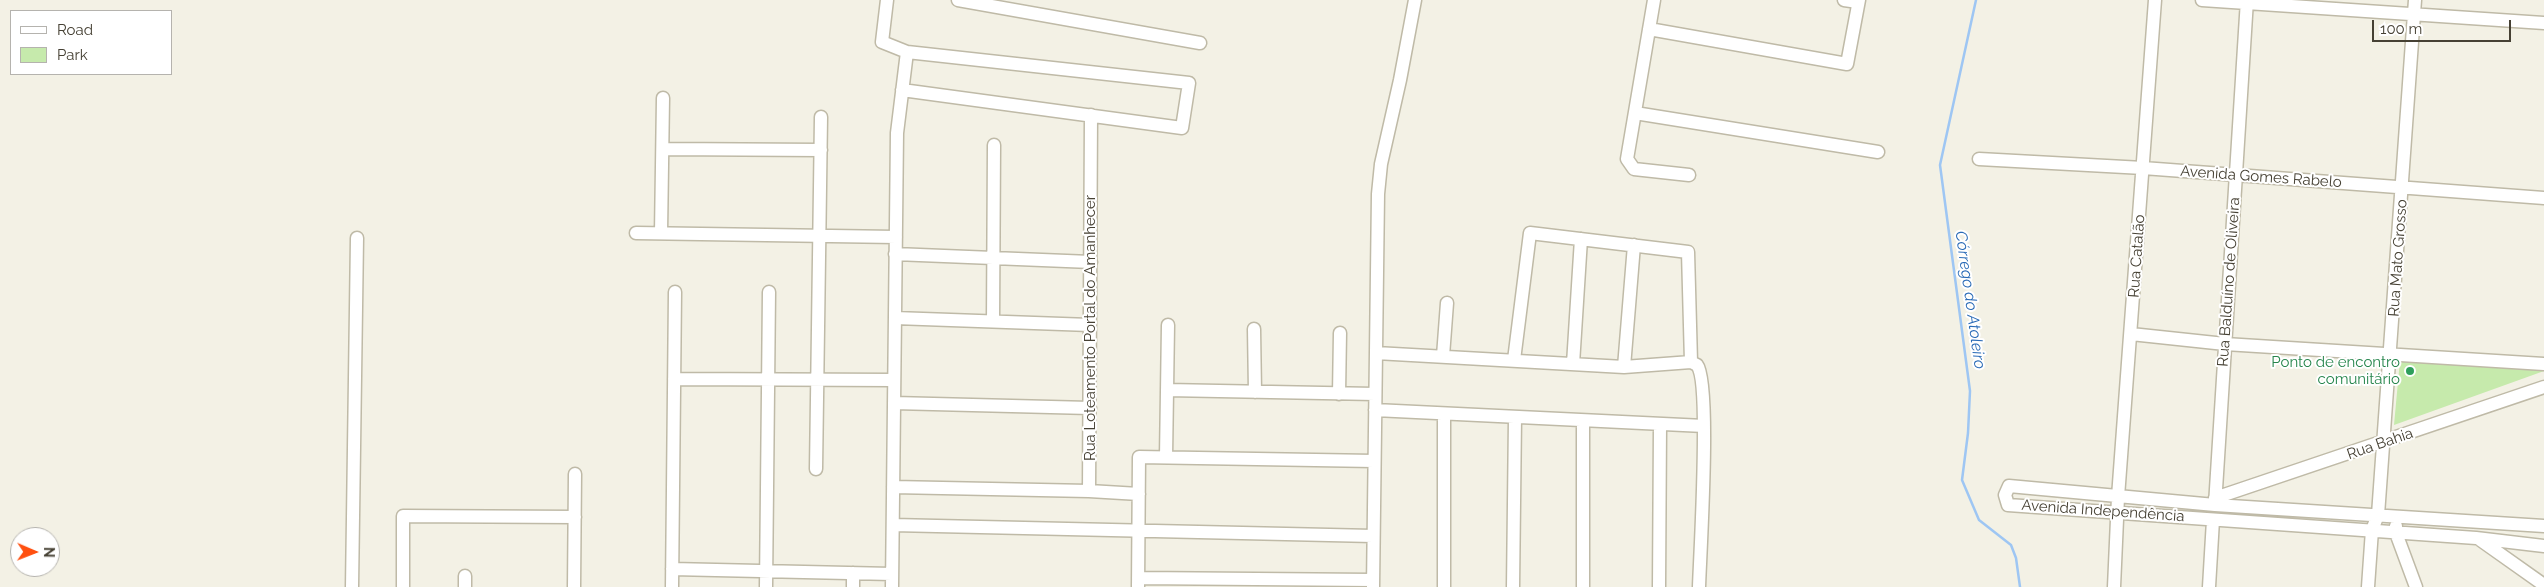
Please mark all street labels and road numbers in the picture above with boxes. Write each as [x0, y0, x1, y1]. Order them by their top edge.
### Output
street label: Avenida Gomes Rabelo [2180, 162, 2342, 192]
street label: Rua Loteamento Portal do Amanhecer [1081, 195, 1099, 461]
street label: Rua Balduíno de Oliveira [2214, 197, 2244, 367]
street label: Rua Mato Grosso [2385, 199, 2411, 317]
street label: Rua Catalão [2125, 214, 2149, 298]
street label: Rua Bahia [2344, 424, 2416, 464]
street label: Avenida Independência [2021, 496, 2185, 526]

